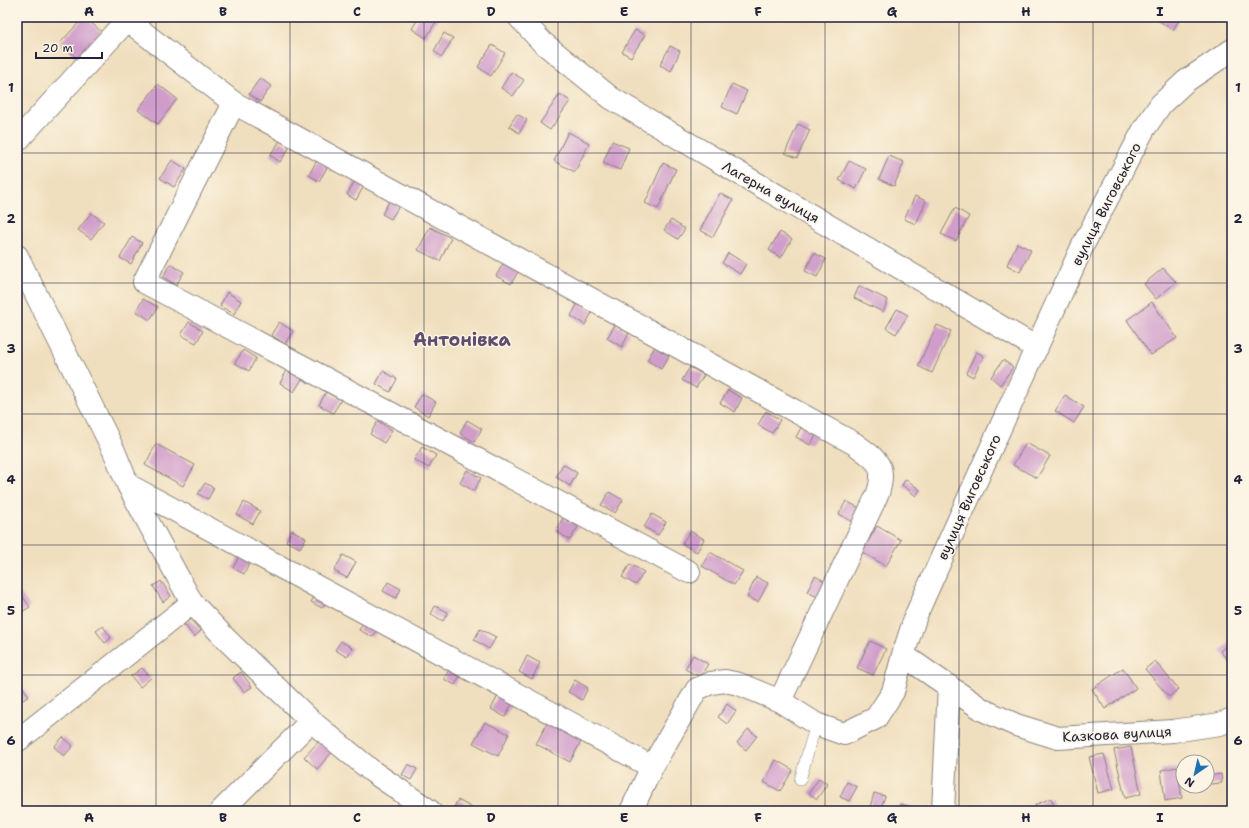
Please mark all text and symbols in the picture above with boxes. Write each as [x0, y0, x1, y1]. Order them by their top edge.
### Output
text: A [84, 3, 94, 20]
text: B [219, 3, 227, 20]
text: C [353, 3, 361, 20]
text: D [486, 3, 496, 20]
text: E [620, 3, 629, 20]
text: F [754, 3, 762, 20]
text: G [887, 3, 898, 20]
text: H [1021, 3, 1031, 20]
text: I [1156, 3, 1164, 20]
scale bar [36, 34, 102, 60]
text: 20 m [42, 40, 73, 56]
text: 1 [8, 79, 14, 96]
text: 1 [1235, 79, 1241, 96]
street label: вулиця Виговського [1067, 139, 1145, 269]
street label: Лагерна вулиця [719, 157, 823, 227]
text: 2 [6, 210, 16, 227]
text: 2 [1233, 210, 1243, 227]
district label: Антонівка [413, 328, 512, 352]
text: 3 [6, 340, 16, 357]
text: 3 [1233, 340, 1243, 357]
street label: вулиця Виговського [933, 431, 1005, 563]
text: 4 [6, 471, 16, 488]
text: 4 [1233, 471, 1243, 488]
text: 5 [7, 602, 15, 619]
text: 5 [1234, 602, 1242, 619]
street label: Казкова вулиця [1062, 722, 1172, 746]
text: 6 [6, 732, 16, 749]
text: 6 [1233, 732, 1243, 749]
north arrow [1175, 754, 1215, 794]
text: N [1182, 773, 1197, 791]
text: A [84, 809, 94, 826]
text: B [219, 809, 227, 826]
text: C [353, 809, 361, 826]
text: D [486, 809, 496, 826]
text: E [620, 809, 629, 826]
text: F [754, 809, 762, 826]
text: G [887, 809, 898, 826]
text: H [1021, 809, 1031, 826]
text: I [1156, 809, 1164, 826]

